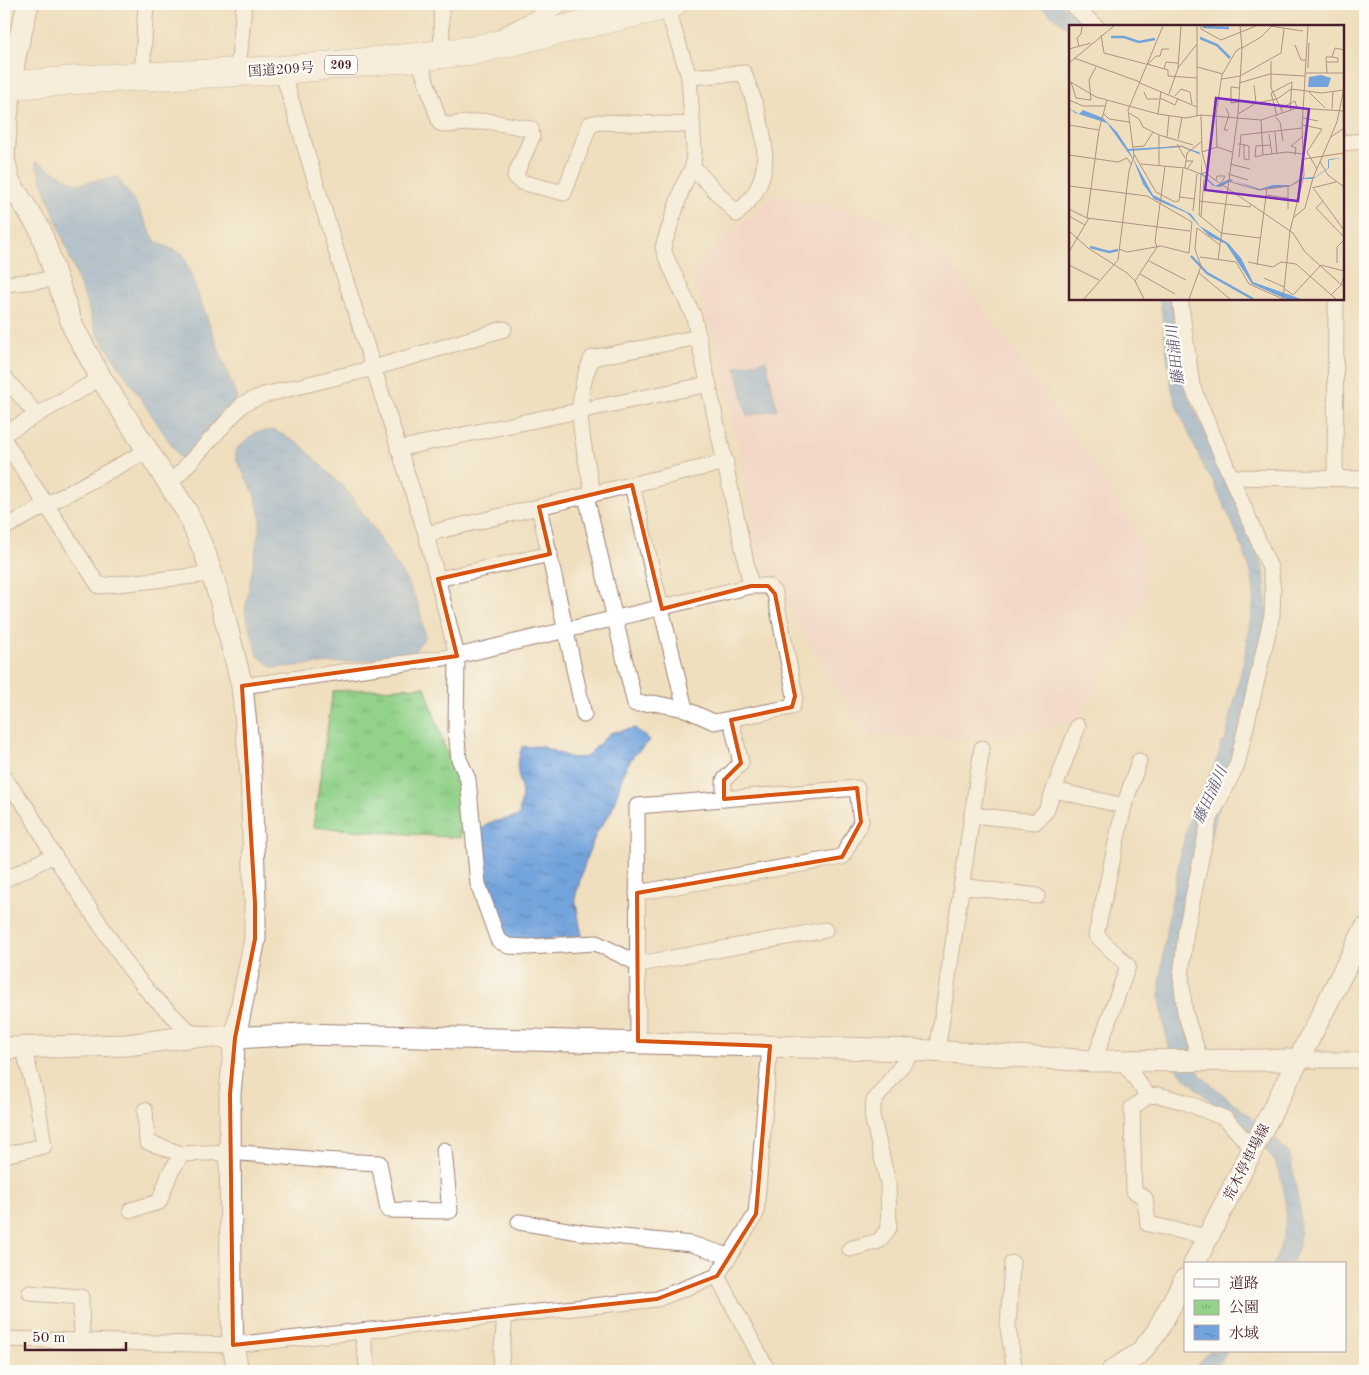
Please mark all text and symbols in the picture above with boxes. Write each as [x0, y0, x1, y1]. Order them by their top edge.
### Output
inset map [1069, 25, 1344, 300]
road number: 209 [325, 56, 357, 74]
street label: 国道209号 [247, 60, 315, 79]
water label: 藤田浦川 [1163, 322, 1188, 386]
water label: 藤田浦川 [1190, 763, 1232, 826]
street label: 荒木停車場線 [1221, 1121, 1272, 1203]
legend [1184, 1262, 1346, 1352]
text: 道路 [1229, 1275, 1259, 1292]
text: 公園 [1229, 1299, 1259, 1316]
scale bar [25, 1320, 126, 1352]
text: 水域 [1229, 1325, 1259, 1342]
text: 50 m [32, 1331, 66, 1346]

